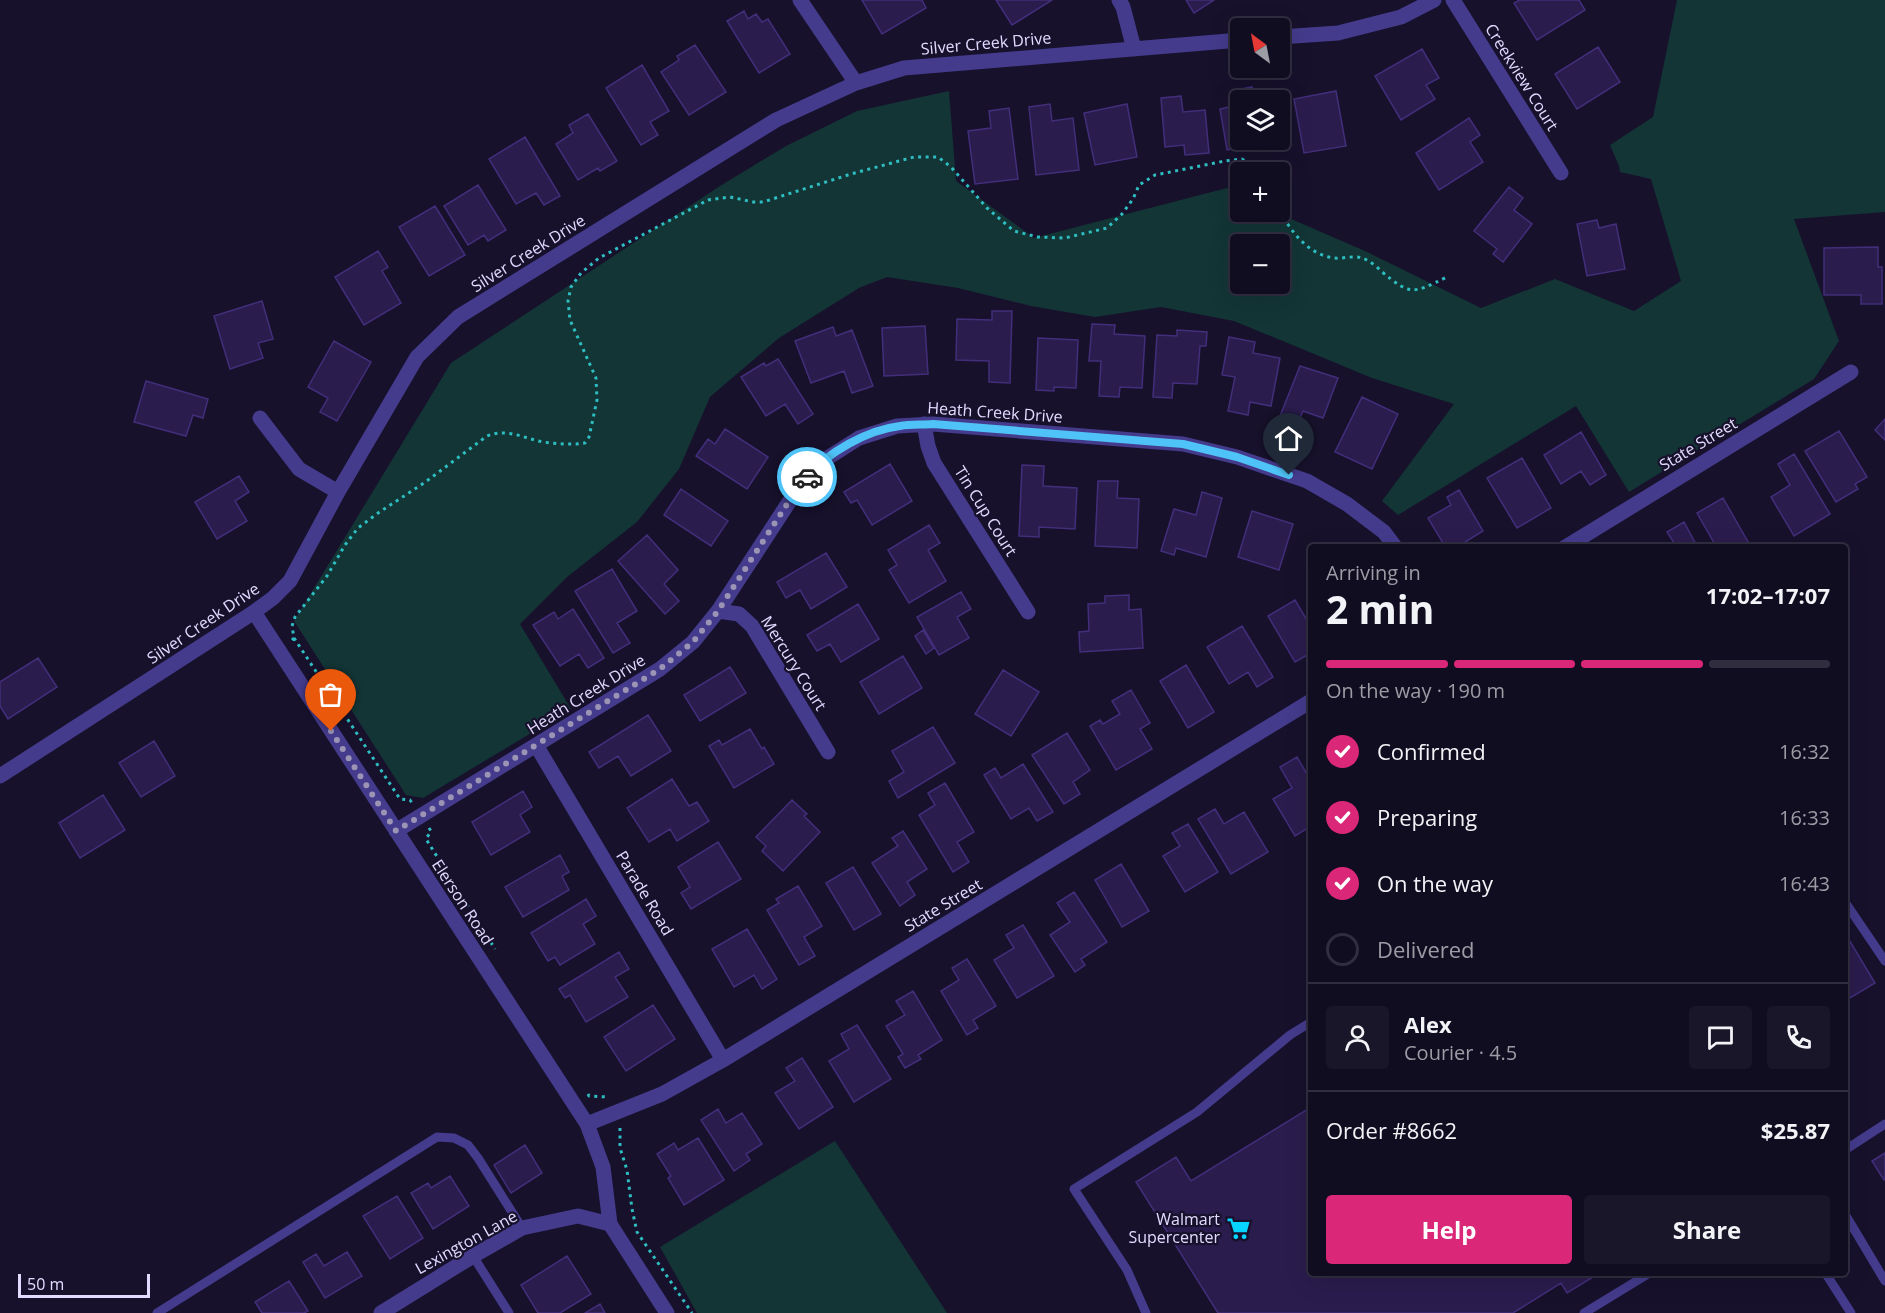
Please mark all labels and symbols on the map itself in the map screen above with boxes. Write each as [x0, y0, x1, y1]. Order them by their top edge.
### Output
north arrow [1230, 18, 1290, 78]
street label: Creekview Court [1480, 19, 1564, 135]
street label: Silver Creek Drive [920, 26, 1052, 60]
street label: Silver Creek Drive [467, 209, 589, 297]
street label: Heath Creek Drive [927, 396, 1063, 428]
street label: State Street [1655, 412, 1741, 476]
pin [1263, 413, 1314, 475]
courier [777, 447, 837, 507]
street label: Tin Cup Court [950, 462, 1023, 561]
street label: Silver Creek Drive [143, 577, 263, 669]
street label: Mercury Court [756, 611, 832, 715]
street label: Heath Creek Drive [523, 649, 649, 739]
pin [305, 669, 356, 731]
street label: Parade Road [611, 847, 679, 939]
street label: Elerson Road [427, 855, 499, 949]
street label: State Street [900, 873, 986, 937]
street label: Lexington Lane [411, 1205, 521, 1279]
place label: Walmart Supercenter [1128, 1208, 1220, 1248]
supermarket icon: Walmart Supercenter [1225, 1215, 1251, 1241]
scale bar [18, 1271, 150, 1298]

